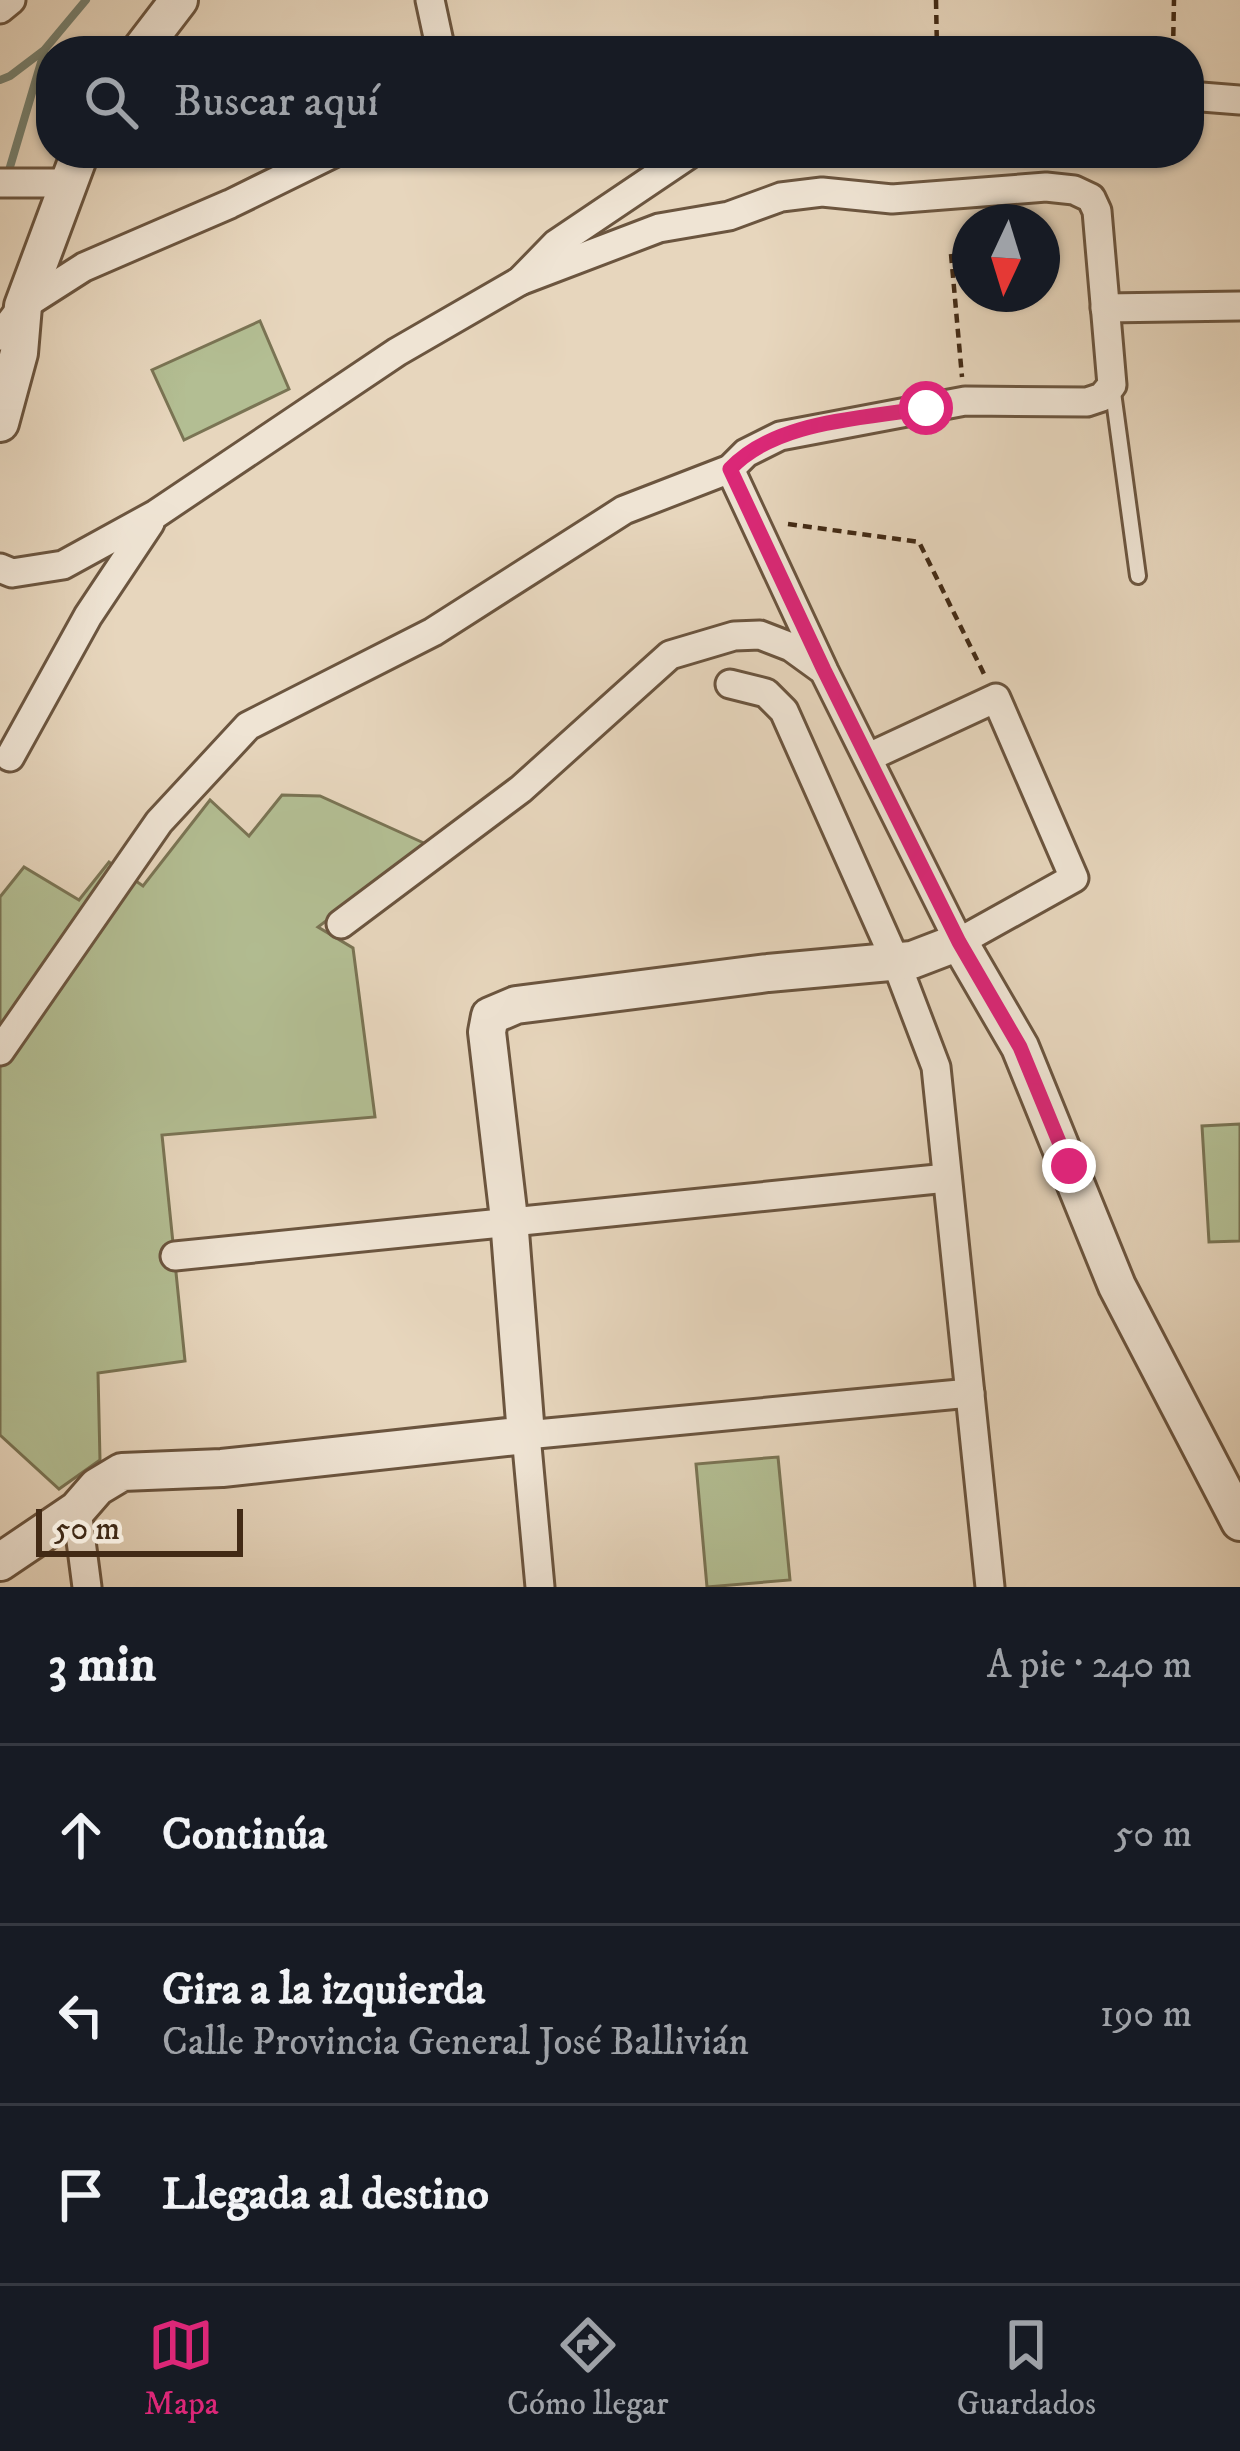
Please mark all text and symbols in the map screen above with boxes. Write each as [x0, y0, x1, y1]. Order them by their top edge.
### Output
search box [36, 36, 1204, 168]
icon: search [78, 69, 144, 135]
text: Buscar aquí [174, 74, 379, 130]
north arrow [952, 204, 1060, 312]
route start [899, 381, 953, 435]
route end [1042, 1139, 1096, 1193]
scale bar [36, 1503, 243, 1556]
text: 50 m [54, 1509, 120, 1550]
text: 3 min [48, 1633, 156, 1697]
text: A pie · 240 m [987, 1641, 1192, 1690]
icon: ahead [48, 1802, 114, 1868]
text: Continúa [162, 1807, 327, 1863]
text: 50 m [1114, 1810, 1192, 1859]
text: Gira a la izquierda [162, 1962, 485, 2018]
icon: left [48, 1982, 114, 2048]
text: 190 m [1100, 1990, 1192, 2039]
text: Calle Provincia General José Ballivián [162, 2018, 749, 2067]
icon: arrive [48, 2162, 114, 2228]
text: Llegada al destino [162, 2167, 489, 2223]
tab: Mapa [144, 2312, 219, 2425]
tab: Cómo llegar [507, 2312, 669, 2425]
tab: Guardados [957, 2312, 1096, 2425]

